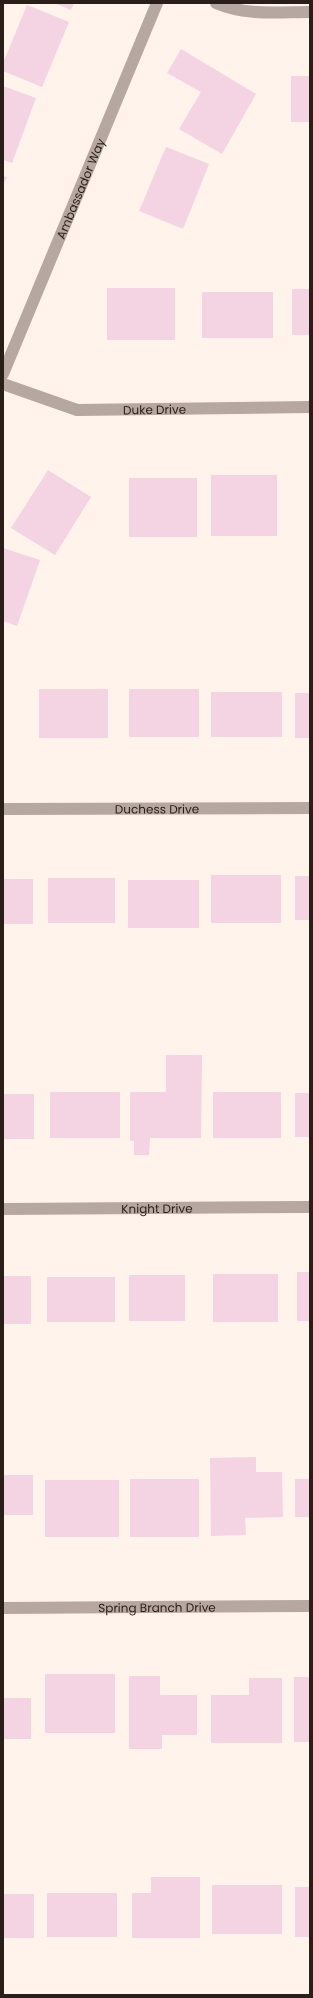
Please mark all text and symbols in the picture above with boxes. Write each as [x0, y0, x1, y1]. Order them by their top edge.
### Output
street label: Ambassador Way [52, 135, 109, 241]
street label: Duke Drive [123, 400, 186, 418]
street label: Duchess Drive [115, 800, 199, 817]
street label: Knight Drive [121, 1199, 193, 1217]
street label: Spring Branch Drive [98, 1598, 216, 1616]

